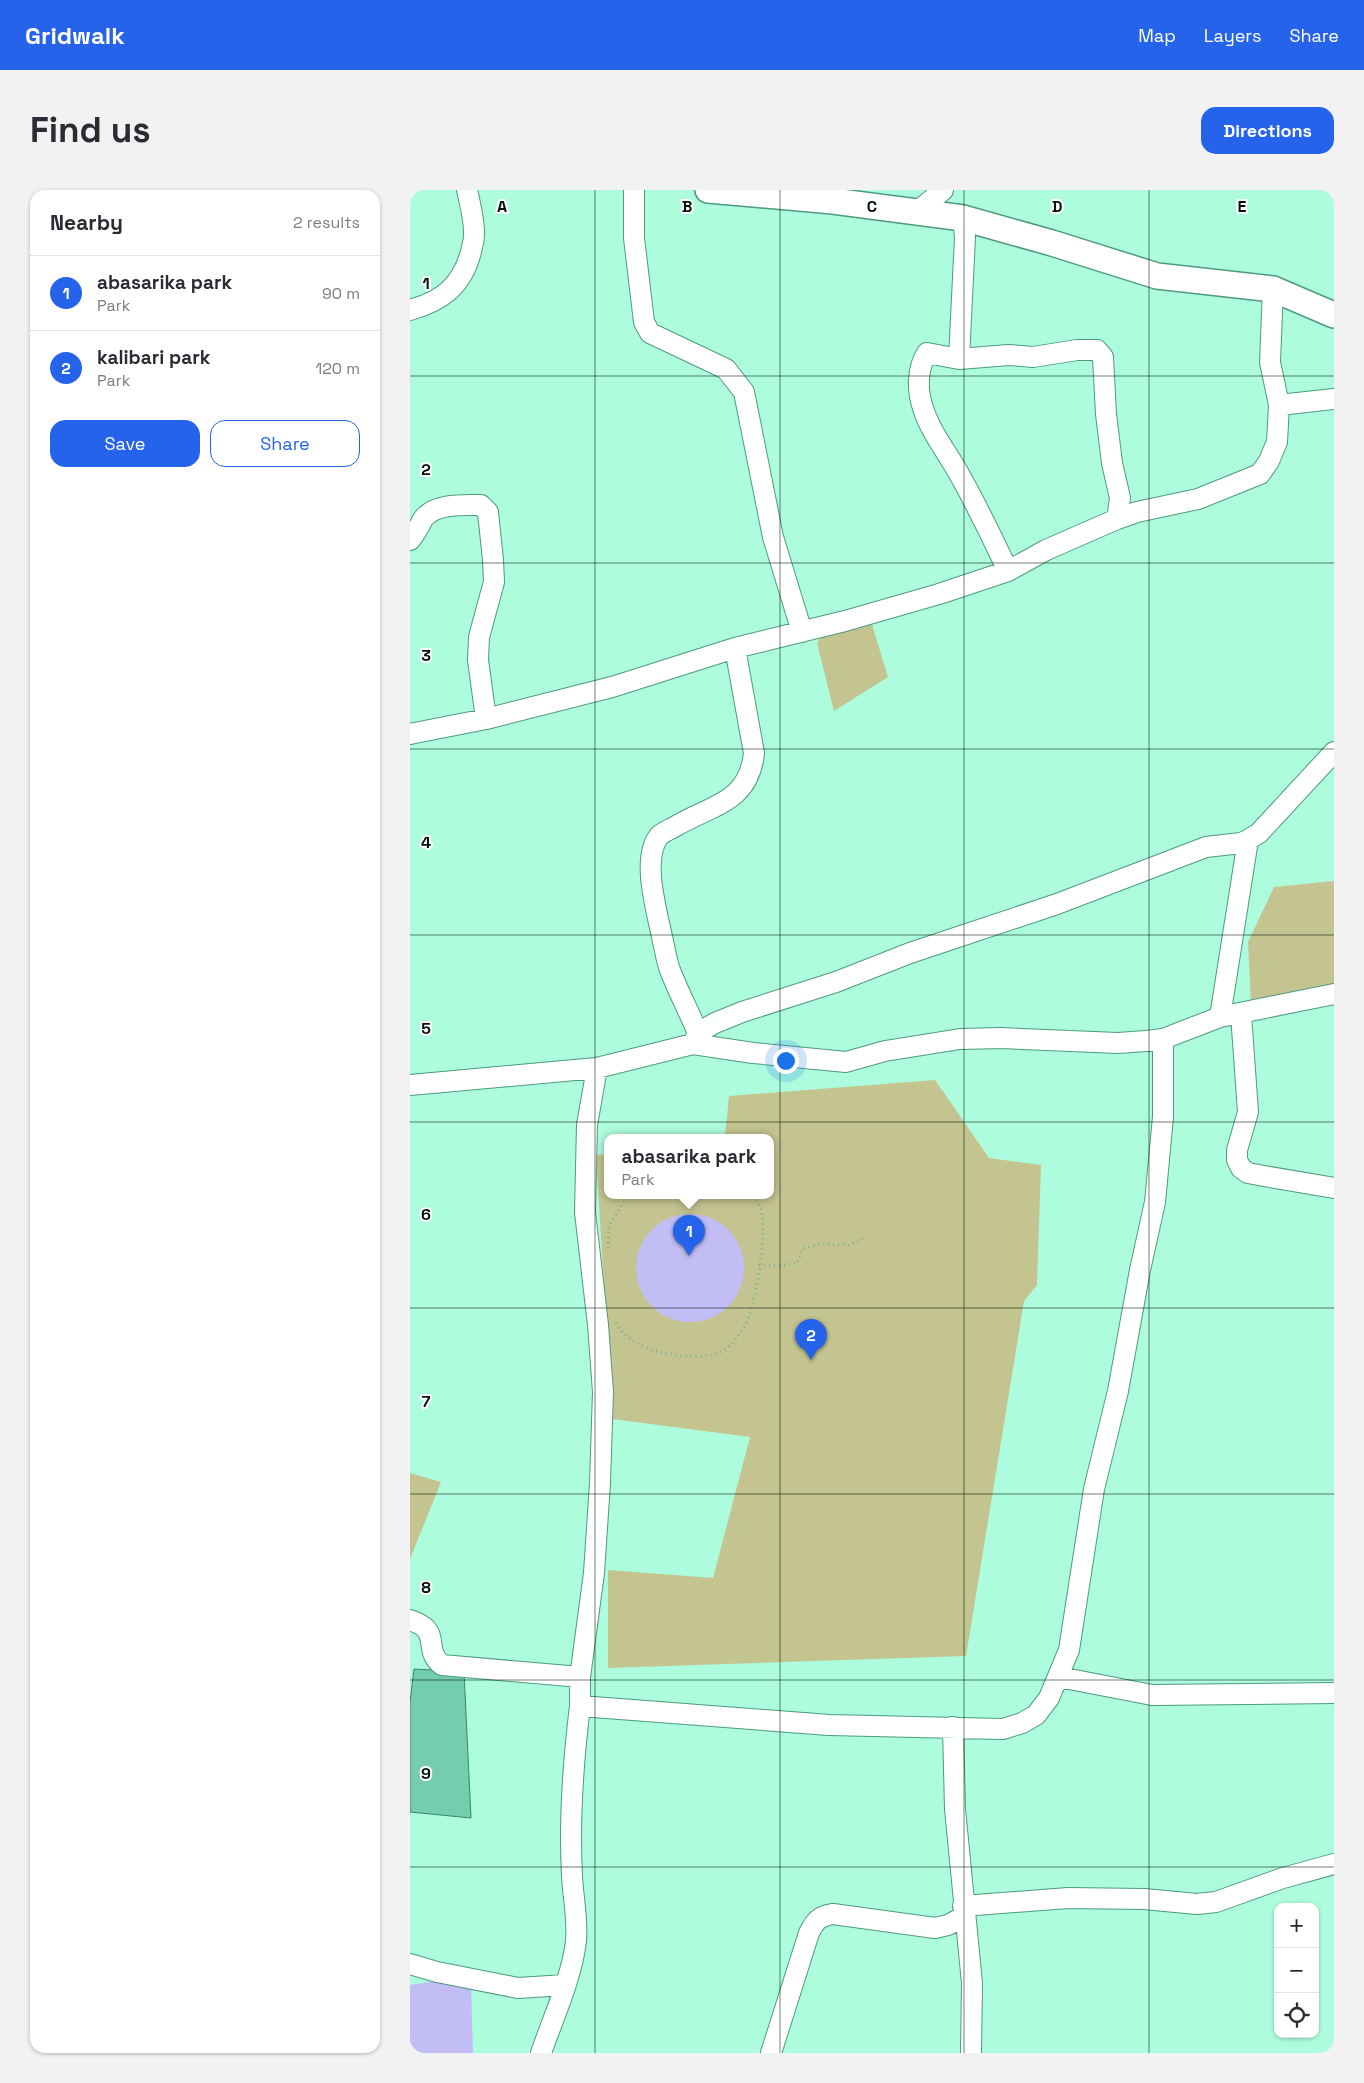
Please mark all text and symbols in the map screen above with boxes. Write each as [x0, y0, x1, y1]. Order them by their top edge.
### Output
text: Gridwalk [25, 20, 125, 51]
text: Map [1138, 24, 1176, 47]
text: Layers [1204, 24, 1261, 47]
text: Share [1289, 24, 1339, 47]
button: Directions [1201, 107, 1334, 154]
text: Find us [30, 108, 151, 152]
text: A [497, 196, 507, 217]
text: B [682, 196, 692, 217]
text: C [867, 196, 877, 217]
text: D [1052, 196, 1062, 217]
text: E [1238, 196, 1247, 217]
text: Nearby [50, 209, 123, 236]
text: 2 results [293, 212, 360, 233]
text: abasarika park [97, 270, 232, 295]
text: 1 [422, 273, 430, 294]
text: 1 [62, 283, 70, 304]
text: 90 m [322, 283, 360, 304]
text: Park [97, 295, 130, 316]
text: kalibari park [97, 345, 210, 370]
text: 2 [61, 358, 71, 379]
text: 120 m [316, 358, 360, 379]
text: Park [97, 370, 130, 391]
button: Save [50, 420, 200, 467]
button: Share [210, 420, 360, 467]
text: 2 [421, 459, 431, 480]
text: 3 [421, 645, 431, 666]
text: 4 [421, 832, 431, 853]
text: 5 [421, 1018, 431, 1039]
your location [773, 1048, 799, 1074]
popup [604, 1134, 774, 1199]
text: abasarika park [621, 1144, 757, 1169]
text: Park [621, 1169, 655, 1190]
text: 6 [421, 1204, 431, 1225]
pin: 1 [673, 1215, 705, 1256]
pin: 2 [795, 1319, 827, 1360]
text: 7 [422, 1391, 431, 1412]
text: 8 [421, 1577, 431, 1598]
text: 9 [421, 1763, 431, 1784]
map controls [1274, 1903, 1319, 2038]
button: + [1274, 1903, 1319, 1948]
button: − [1274, 1948, 1319, 1993]
button: locate [1274, 1993, 1319, 2038]

